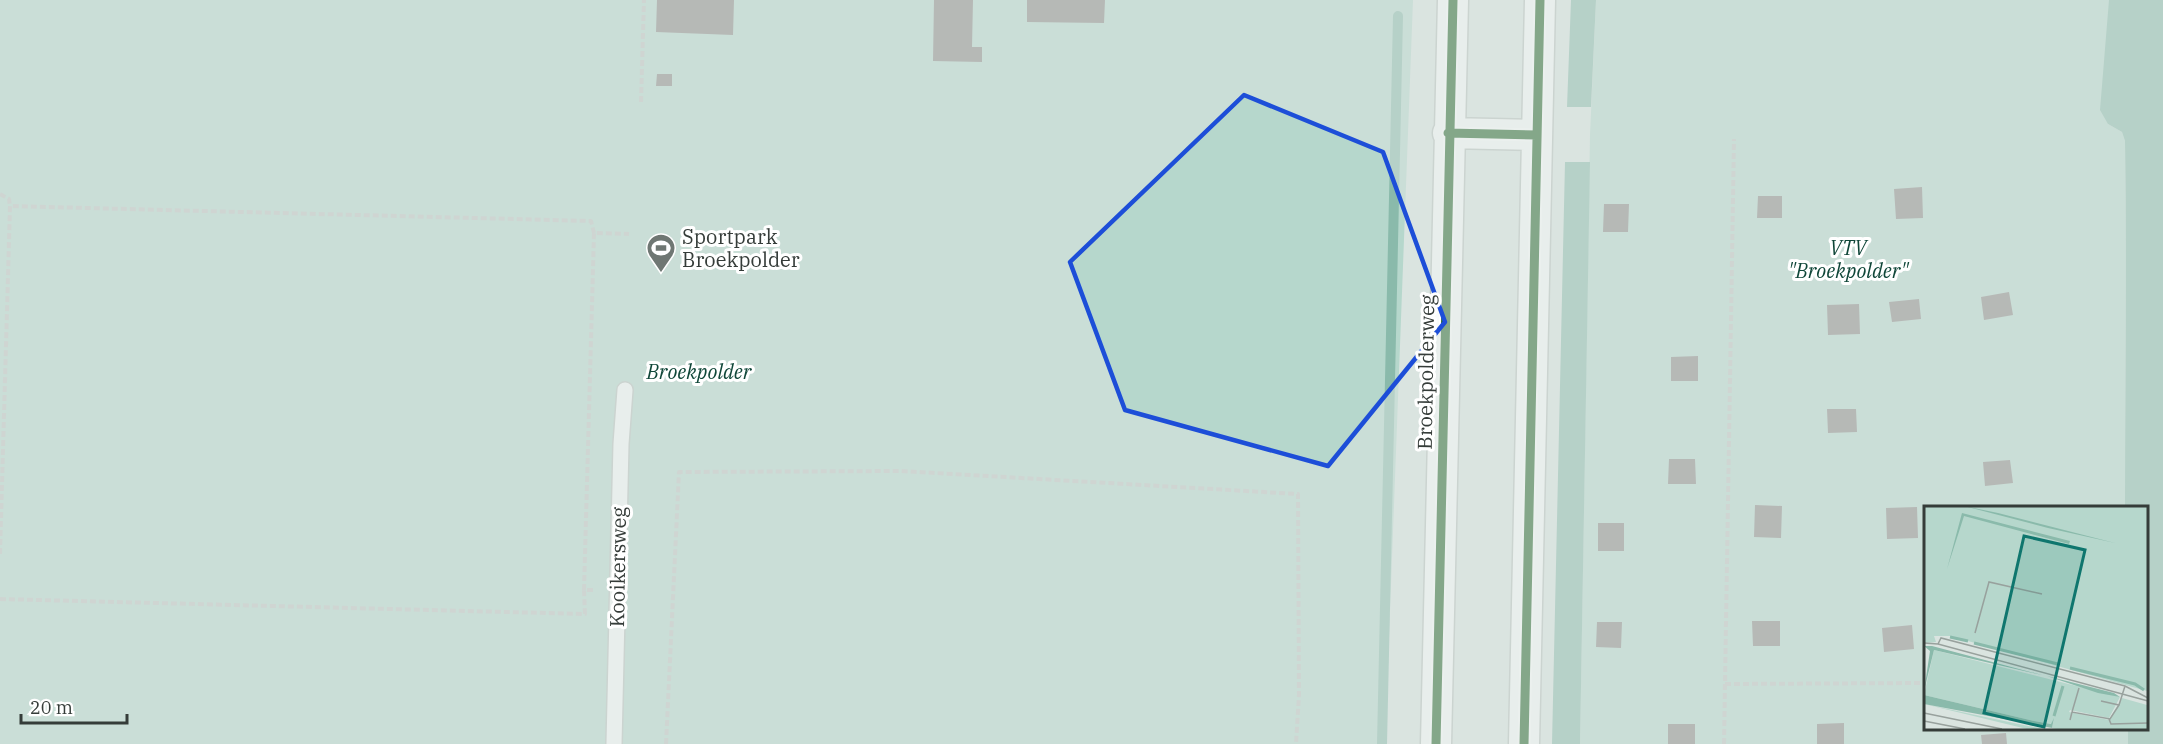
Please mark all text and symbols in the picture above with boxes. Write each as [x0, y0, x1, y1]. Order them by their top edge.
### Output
place label: Sportpark Broekpolder [682, 223, 800, 273]
sports icon: Sportpark Broekpolder [645, 232, 677, 274]
park label: VTV "Broekpolder" [1788, 234, 1910, 284]
street label: Broekpolderweg [1411, 294, 1440, 450]
park label: Broekpolder [646, 358, 753, 385]
street label: Kooikersweg [603, 506, 632, 627]
inset map [1924, 506, 2148, 729]
scale bar [21, 687, 128, 725]
text: 20 m [30, 696, 73, 719]

